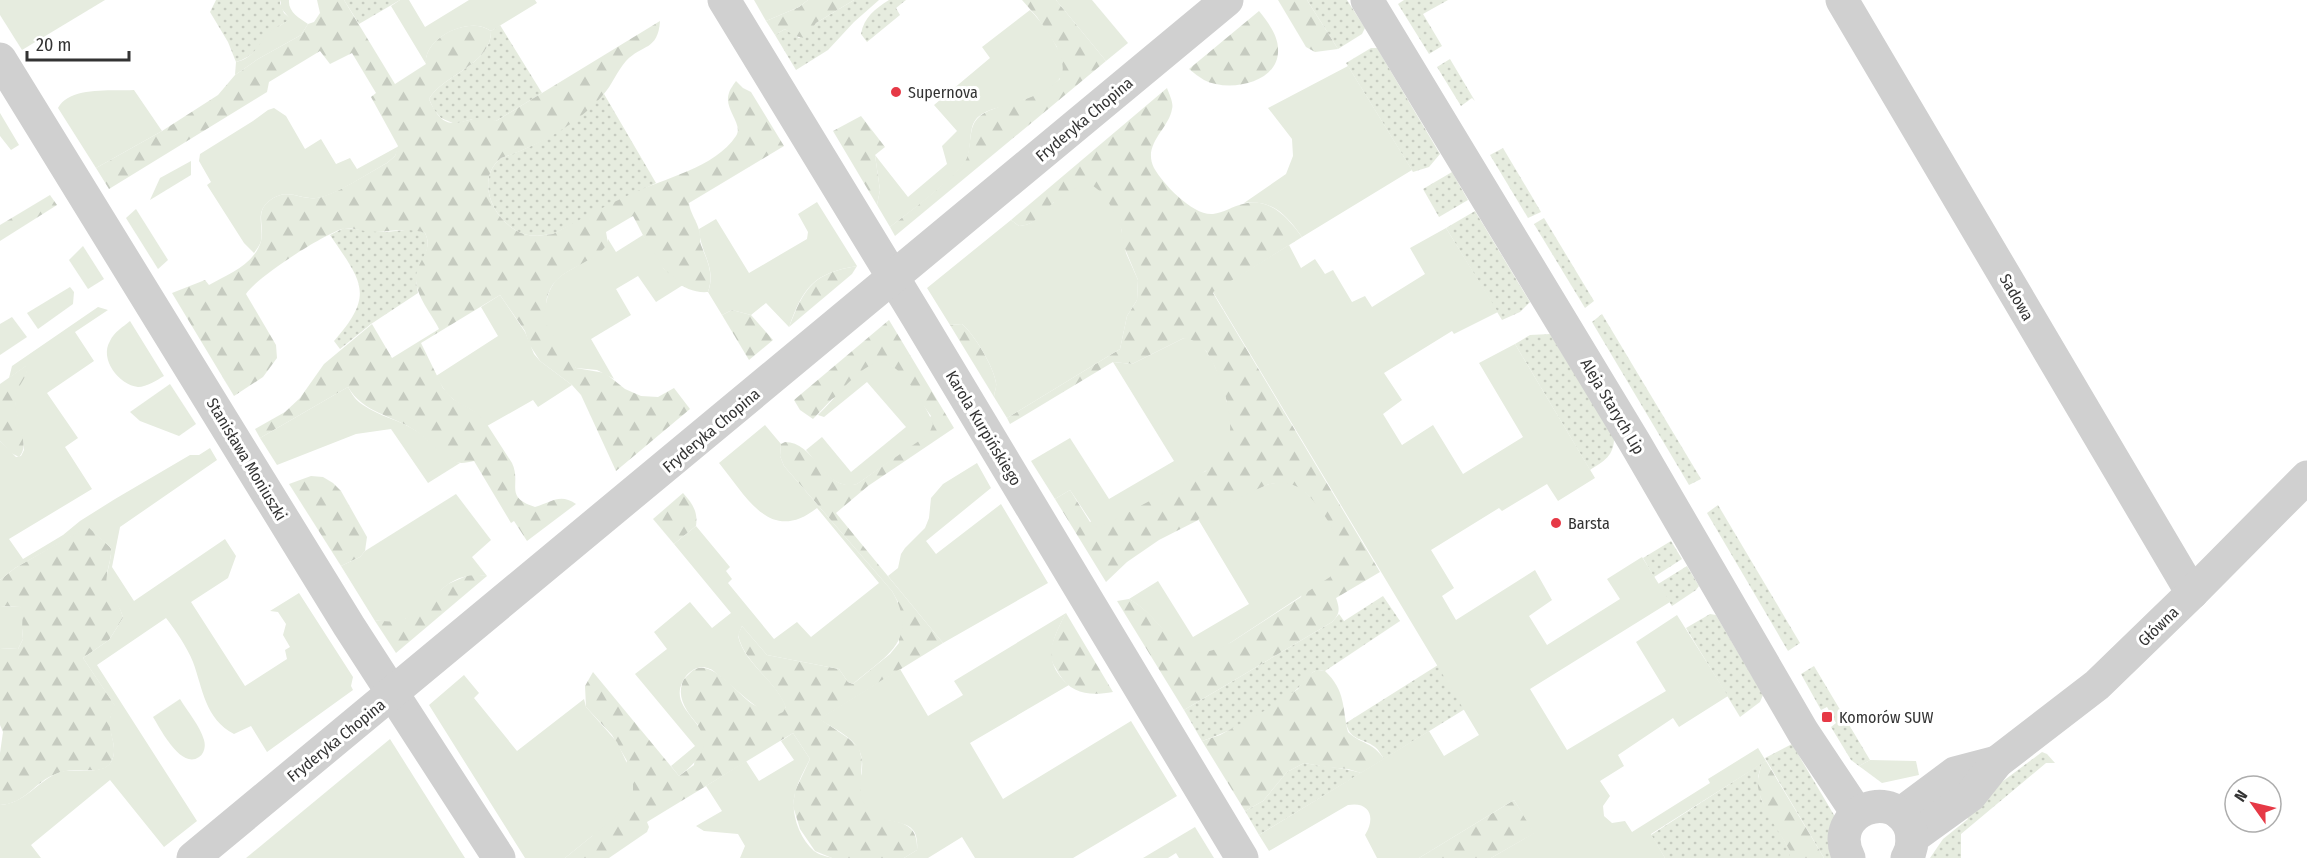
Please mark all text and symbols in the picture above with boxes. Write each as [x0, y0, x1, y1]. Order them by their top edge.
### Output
scale bar [27, 24, 129, 62]
text: 20 m [36, 34, 71, 56]
street label: Fryderyka Chopina [1032, 73, 1137, 165]
place label: Supernova [908, 83, 978, 102]
marker: Supernova [889, 85, 903, 99]
street label: Sadowa [1996, 270, 2038, 324]
street label: Aleja Starych Lip [1577, 355, 1649, 458]
street label: Karola Kurpińskiego [942, 367, 1025, 489]
street label: Fryderyka Chopina [659, 384, 764, 476]
street label: Stanisława Moniuszki [203, 395, 291, 524]
place label: Barsta [1568, 514, 1610, 533]
marker: Barsta [1549, 516, 1563, 530]
street label: Główna [2134, 602, 2183, 650]
street label: Fryderyka Chopina [283, 695, 389, 786]
place label: Komorów SUW [1839, 708, 1934, 727]
marker: Komorów SUW [1820, 710, 1834, 724]
north arrow [2223, 774, 2283, 834]
text: N [2230, 787, 2252, 805]

